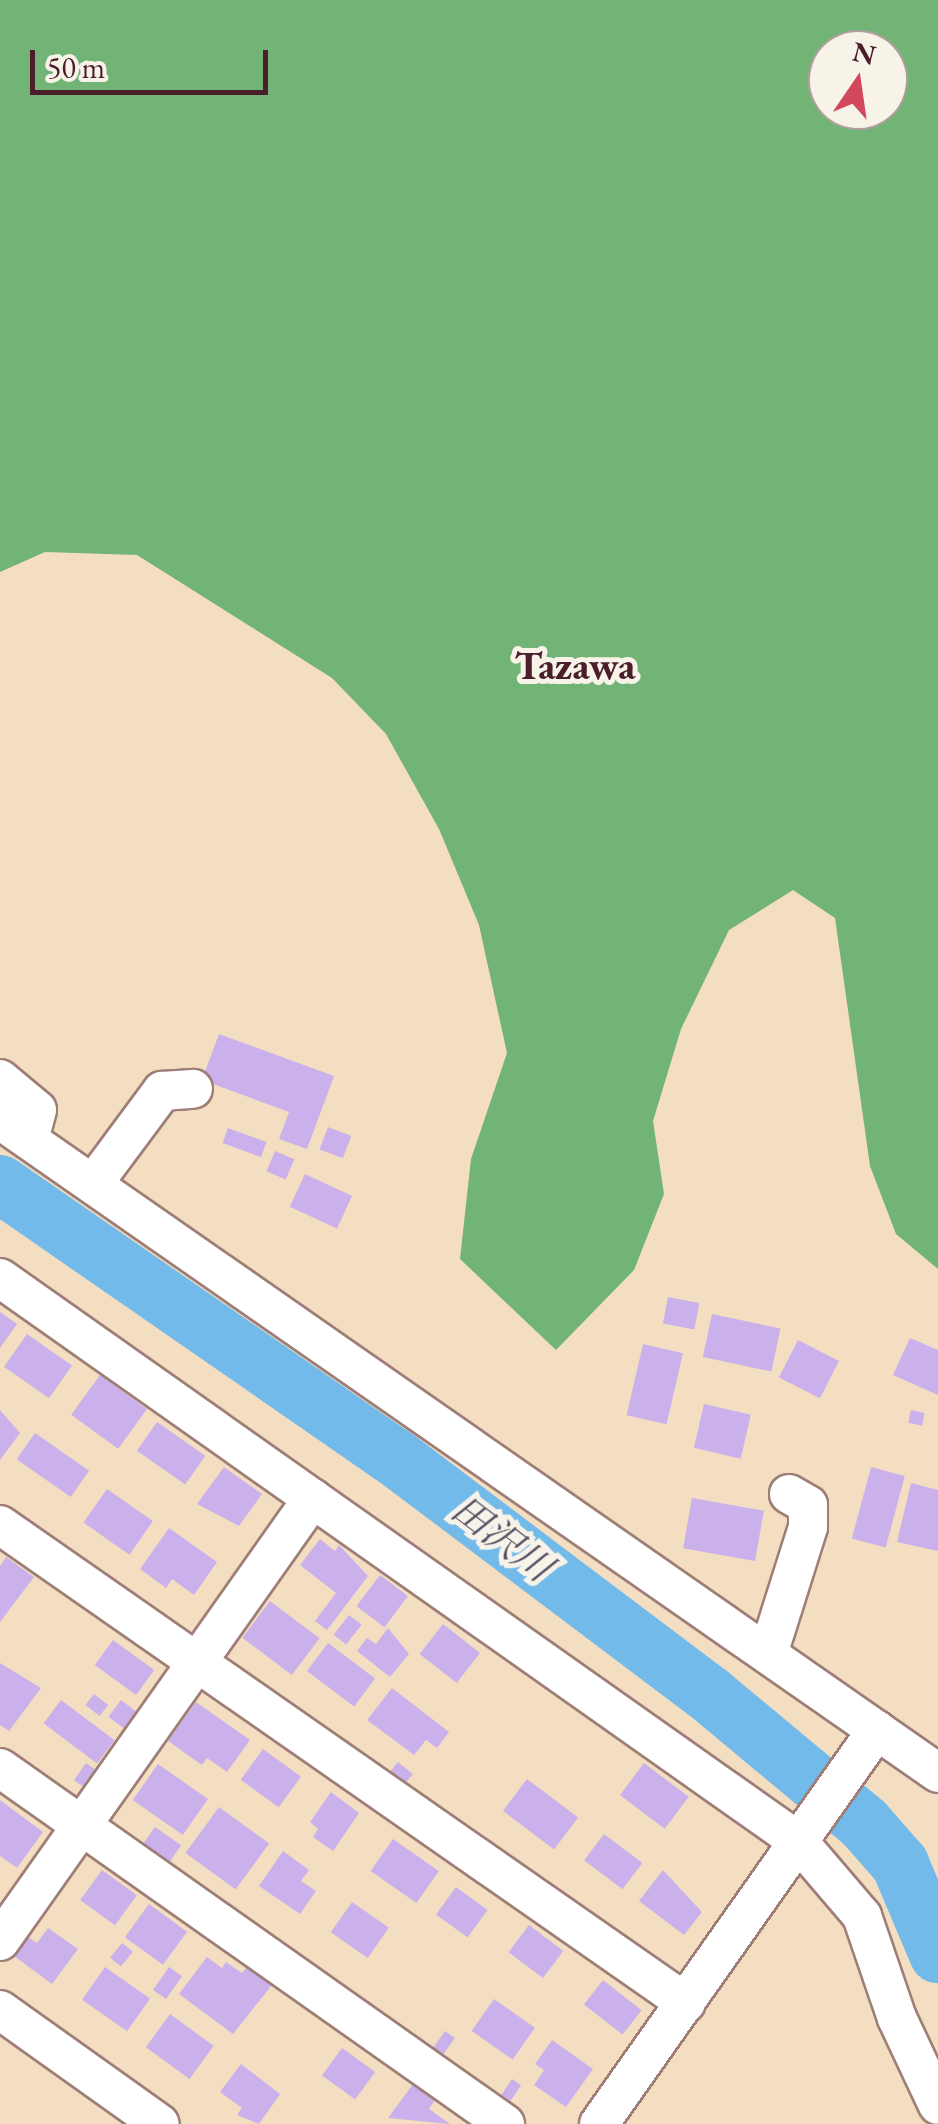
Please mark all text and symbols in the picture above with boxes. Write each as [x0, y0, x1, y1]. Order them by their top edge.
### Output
scale bar [35, 30, 272, 92]
north arrow [808, 30, 908, 130]
text: N [849, 33, 879, 73]
text: 50 m [47, 48, 105, 87]
district label: Tazawa [514, 641, 636, 689]
water label: 田沢川 [443, 1485, 561, 1591]

